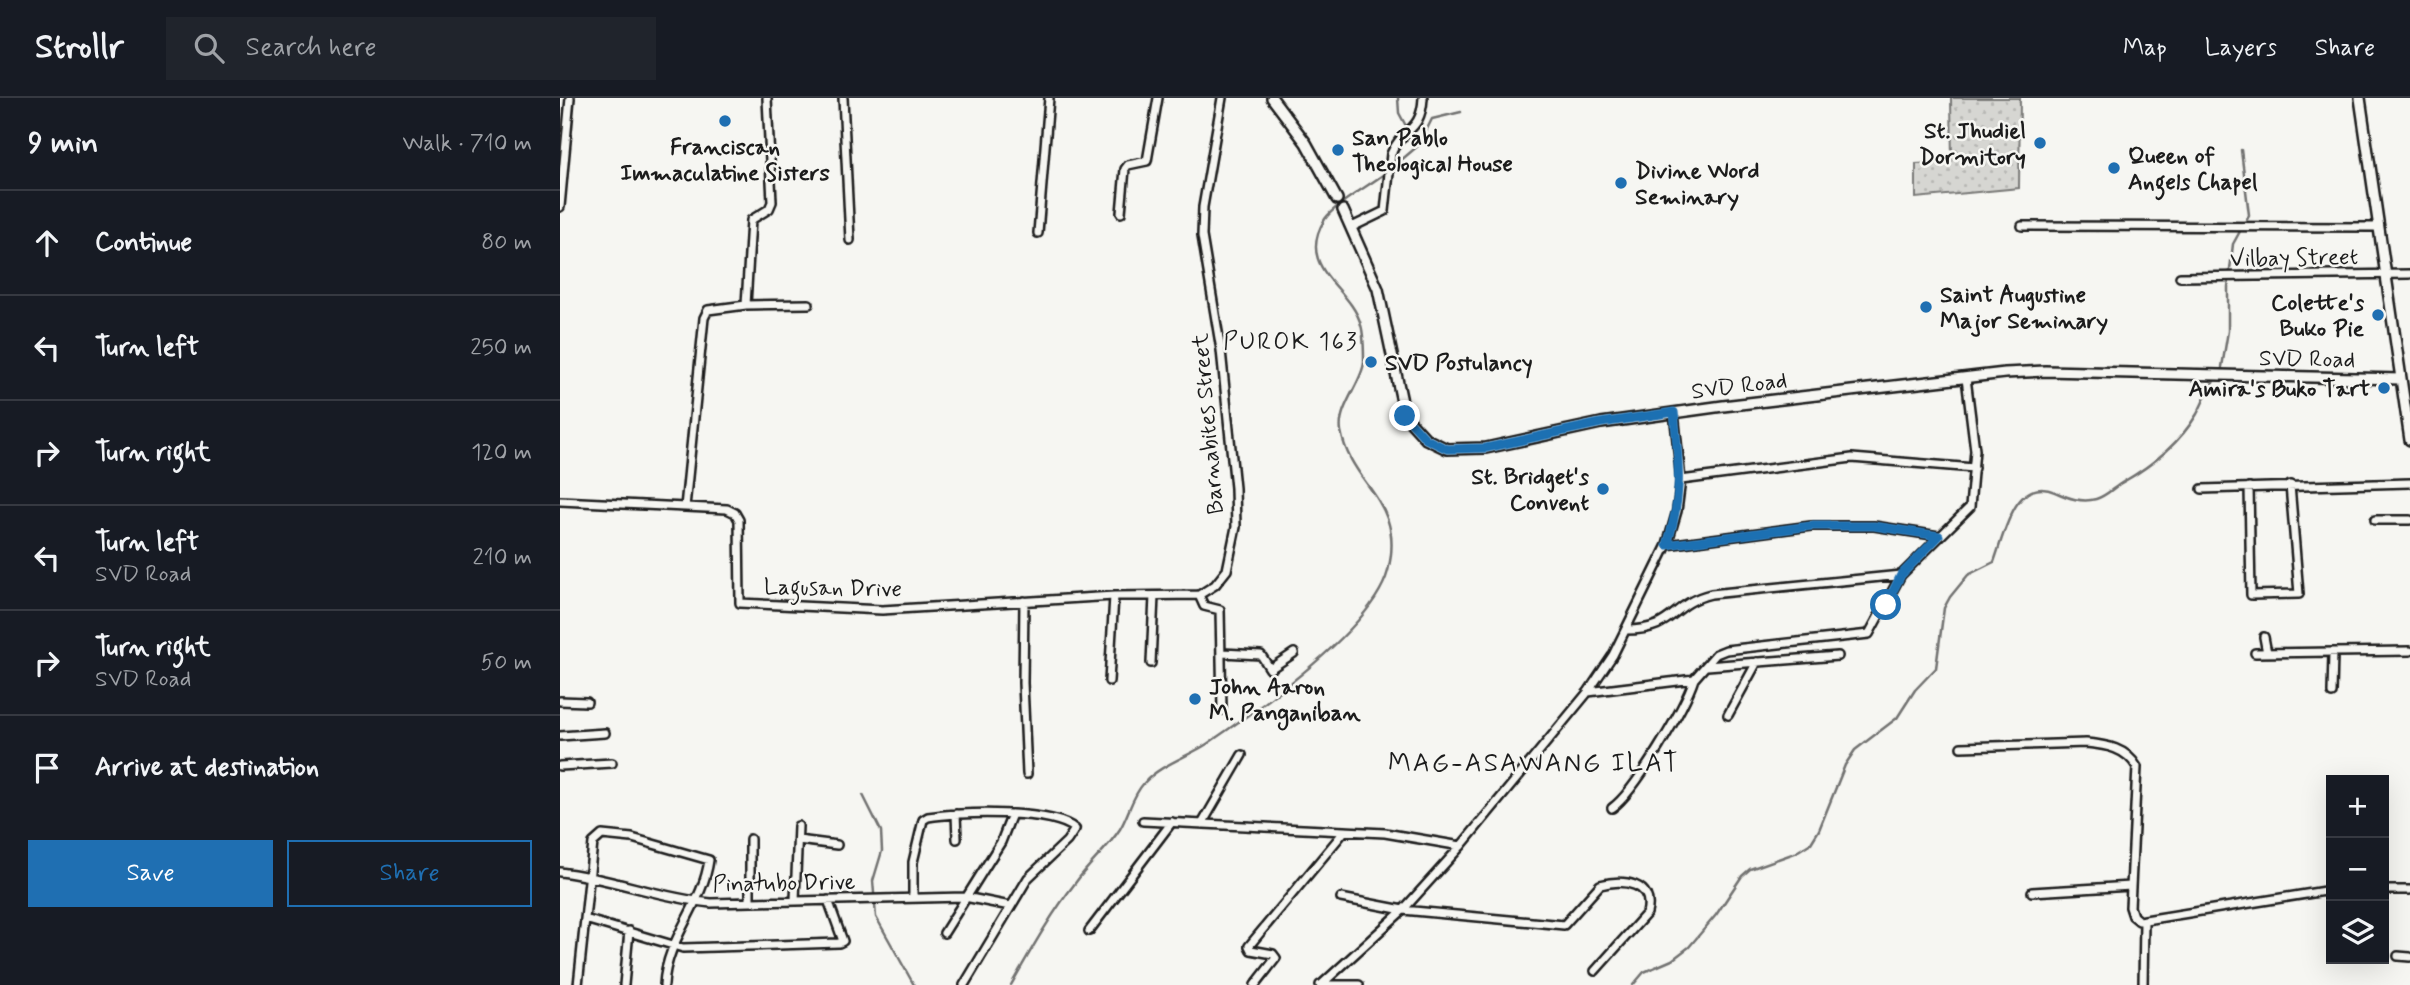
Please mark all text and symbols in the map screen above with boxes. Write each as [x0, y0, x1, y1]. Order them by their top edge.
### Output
search box [166, 17, 656, 80]
text: Strollr [35, 26, 124, 70]
icon: search [190, 29, 228, 67]
text: Search here [246, 31, 377, 65]
text: Map [2123, 33, 2167, 64]
text: Layers [2205, 33, 2277, 64]
text: Share [2315, 33, 2375, 64]
marker: Franciscan Immaculatine Sisters [717, 113, 733, 129]
place label: St. Jhudiel Dormitory [1919, 117, 2026, 173]
text: 9 min [28, 124, 98, 163]
place label: San Pablo Theological House [1352, 124, 1513, 180]
text: Walk · 710 m [402, 129, 532, 159]
place label: Franciscan Immaculatine Sisters [620, 133, 831, 189]
marker: St. Jhudiel Dormitory [2032, 135, 2048, 151]
marker: San Pablo Theological House [1330, 142, 1346, 158]
place label: Queen of Angels Chapel [2128, 142, 2258, 201]
place label: Divine Word Seminary [1635, 157, 1759, 213]
marker: Queen of Angels Chapel [2106, 160, 2122, 176]
marker: Divine Word Seminary [1613, 175, 1629, 191]
icon: ahead [28, 224, 66, 262]
text: Continue [95, 226, 192, 260]
text: 80 m [481, 228, 532, 258]
street label: Vilbay Street [2230, 243, 2358, 275]
place label: Saint Augustine Major Seminary [1940, 281, 2108, 337]
place label: Colette's Buko Pie [2271, 289, 2365, 345]
marker: Saint Augustine Major Seminary [1918, 299, 1934, 315]
marker: Colette's Buko Pie [2370, 307, 2386, 323]
district label: PUROK 163 [1223, 327, 1359, 358]
icon: left [28, 329, 66, 367]
text: Turn left [95, 331, 199, 365]
street label: Barnabites Street [1186, 332, 1232, 516]
text: 250 m [470, 333, 532, 363]
street label: SVD Road [2259, 344, 2355, 376]
place label: SVD Postulancy [1385, 349, 1533, 379]
marker: SVD Postulancy [1363, 354, 1379, 370]
street label: SVD Road [1690, 366, 1789, 408]
place label: Amira's Buko Tart [2188, 375, 2370, 405]
marker: Amira's Buko Tart [2376, 380, 2392, 396]
route end [1389, 400, 1420, 431]
icon: right [28, 434, 66, 472]
text: Turn right [95, 436, 211, 470]
text: 120 m [471, 438, 532, 468]
place label: St. Bridget's Convent [1471, 463, 1590, 519]
marker: St. Bridget's Convent [1595, 481, 1611, 497]
text: Turn left [95, 526, 199, 560]
icon: left [28, 539, 66, 577]
text: 210 m [472, 543, 532, 573]
text: SVD Road [95, 560, 191, 590]
street label: Lagusan Drive [764, 573, 902, 607]
route start [1870, 589, 1901, 620]
text: Turn right [95, 631, 211, 665]
icon: right [28, 644, 66, 682]
text: 50 m [481, 648, 532, 678]
text: SVD Road [95, 665, 191, 695]
place label: John Aaron M. Panganiban [1209, 673, 1361, 731]
marker: John Aaron M. Panganiban [1187, 691, 1203, 707]
district label: MAG-ASAWANG ILAT [1388, 747, 1680, 781]
icon: arrive [28, 749, 66, 787]
text: Arrive at destination [95, 751, 319, 785]
map controls [2326, 775, 2389, 964]
button: + [2326, 775, 2389, 838]
button: − [2326, 838, 2389, 901]
button: Save [28, 840, 273, 907]
button: Share [287, 840, 532, 907]
street label: Pinatubo Drive [712, 868, 856, 900]
button: layers [2326, 901, 2389, 964]

